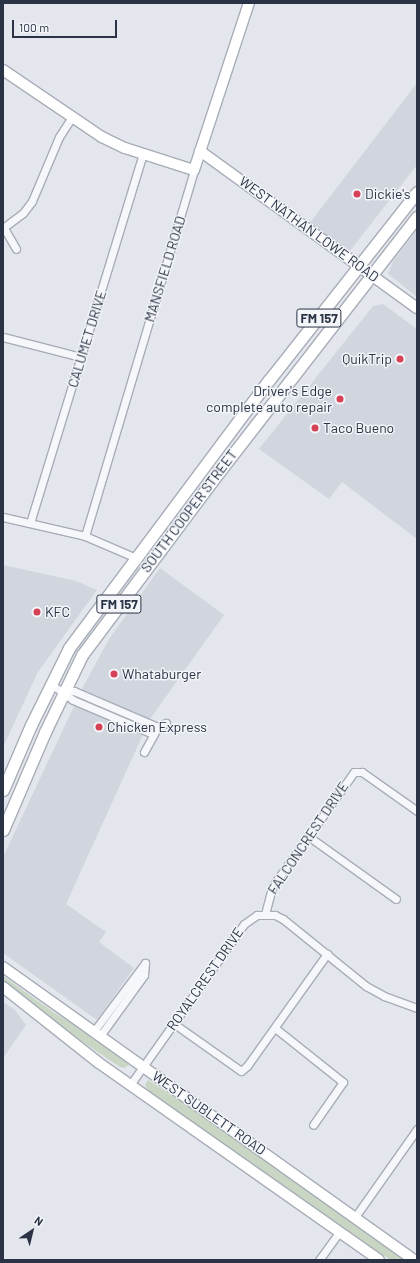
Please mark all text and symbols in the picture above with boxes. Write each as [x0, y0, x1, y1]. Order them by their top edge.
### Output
scale bar [14, 12, 119, 38]
text: 100 m [19, 20, 49, 34]
street label: WEST NATHAN LOWE ROAD [236, 173, 382, 285]
place label: Dickie's [365, 186, 410, 202]
marker: Dickie's [352, 189, 362, 199]
street label: MANSFIELD ROAD [141, 214, 189, 324]
street label: CALUMET DRIVE [64, 288, 110, 390]
road number: FM 157 [296, 307, 342, 329]
place label: QuikTrip [342, 351, 392, 367]
marker: QuikTrip [395, 354, 405, 364]
place label: Driver's Edge complete auto repair [206, 383, 332, 416]
marker: Driver's Edge complete auto repair [335, 394, 345, 404]
place label: Taco Bueno [323, 420, 394, 436]
marker: Taco Bueno [310, 423, 320, 433]
street label: SOUTH COOPER STREET [137, 446, 241, 576]
road number: FM 157 [96, 593, 142, 615]
place label: KFC [45, 604, 70, 620]
marker: KFC [32, 607, 42, 617]
place label: Whataburger [122, 666, 201, 682]
marker: Whataburger [109, 669, 119, 679]
place label: Chicken Express [107, 719, 207, 735]
marker: Chicken Express [94, 722, 104, 732]
street label: FALCONCREST DRIVE [264, 779, 352, 897]
street label: ROYALCREST DRIVE [163, 924, 247, 1034]
street label: WEST SUBLETT ROAD [149, 1067, 269, 1159]
north arrow [12, 1211, 52, 1251]
text: N [32, 1213, 46, 1228]

